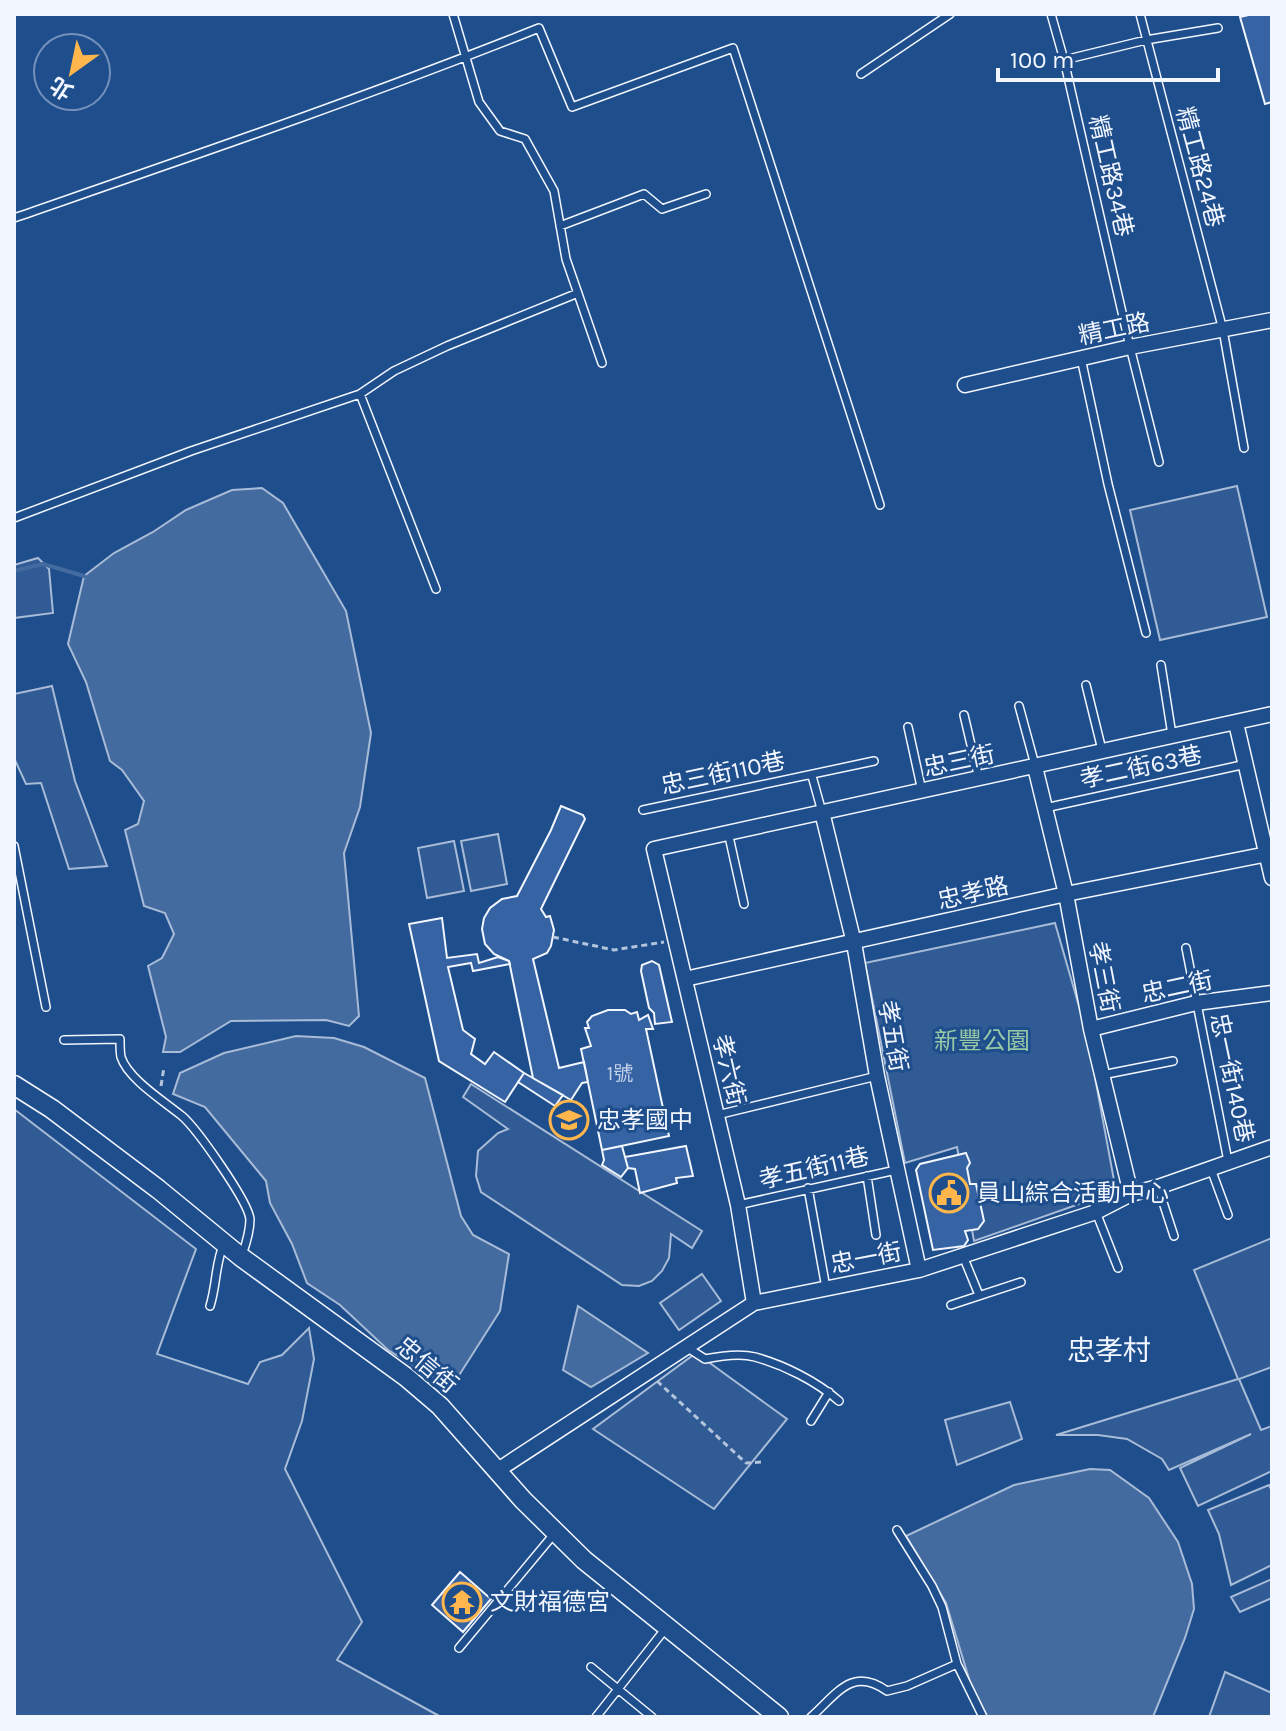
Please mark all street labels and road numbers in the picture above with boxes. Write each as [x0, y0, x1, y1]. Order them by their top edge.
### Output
street label: 精工路24巷 [1171, 104, 1229, 230]
street label: 精工路34巷 [1083, 113, 1139, 239]
street label: 精工路 [1076, 308, 1152, 350]
street label: 忠三街 [921, 740, 997, 782]
street label: 孝二街63巷 [1077, 740, 1205, 794]
street label: 忠三街110巷 [658, 746, 788, 800]
street label: 忠孝路 [935, 871, 1011, 915]
street label: 孝三街 [1083, 939, 1125, 1015]
street label: 忠二街 [1139, 966, 1215, 1008]
street label: 孝五街 [873, 998, 913, 1074]
street label: 忠一街140巷 [1205, 1011, 1259, 1145]
street label: 孝六街 [707, 1032, 751, 1108]
street label: 孝五街11巷 [756, 1142, 872, 1194]
street label: 忠一街 [828, 1237, 904, 1279]
street label: 忠信街 [390, 1331, 464, 1399]

